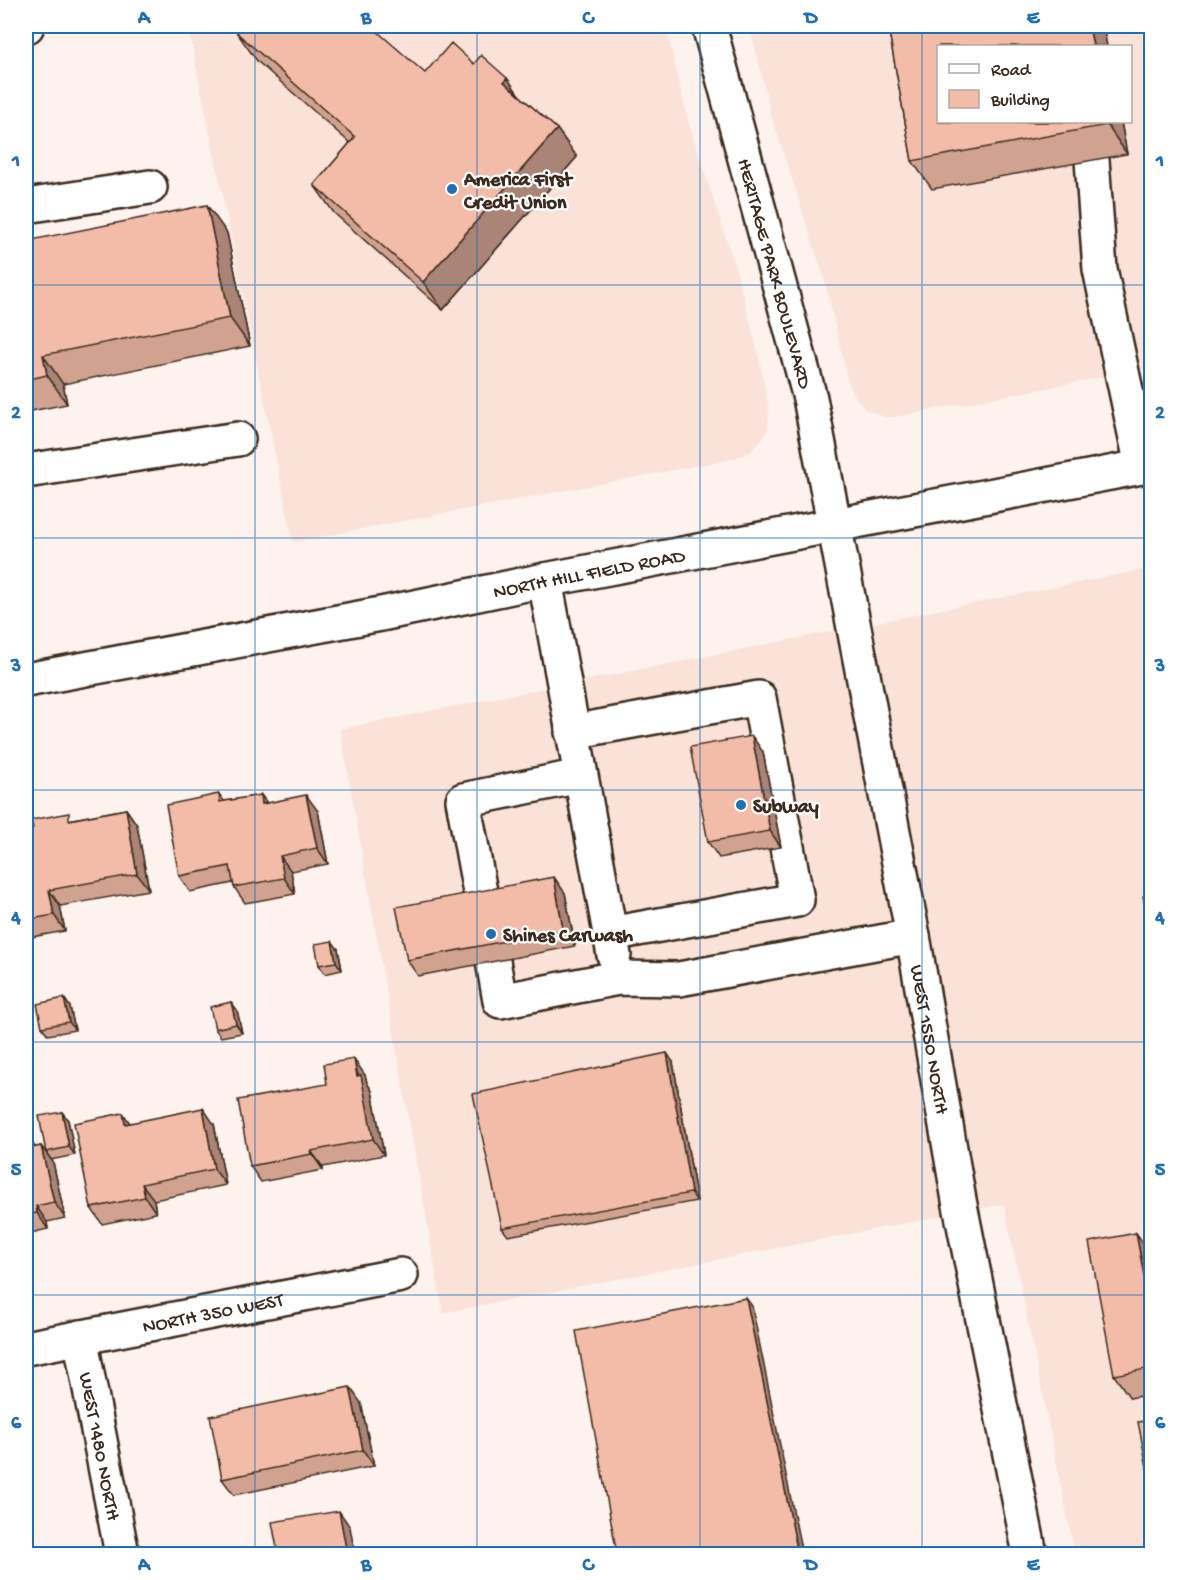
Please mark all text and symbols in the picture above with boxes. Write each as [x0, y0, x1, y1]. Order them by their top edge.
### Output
text: A [137, 8, 152, 31]
text: B [360, 8, 372, 31]
text: C [582, 8, 596, 31]
text: D [802, 8, 818, 31]
text: E [1027, 8, 1041, 31]
legend [937, 45, 1132, 123]
text: Road [991, 61, 1032, 82]
text: Building [990, 91, 1050, 112]
text: 1 [11, 151, 20, 174]
text: 1 [1155, 151, 1164, 174]
street label: HERITAGE PARK BOULEVARD [730, 156, 815, 393]
place label: America First Credit Union [463, 170, 573, 216]
marker: America First Credit Union [445, 182, 459, 196]
text: 2 [11, 403, 21, 426]
text: 2 [1155, 403, 1165, 426]
street label: NORTH HILL FIELD ROAD [491, 546, 688, 605]
text: 3 [10, 656, 21, 679]
text: 3 [1154, 656, 1165, 679]
place label: Subway [753, 797, 819, 820]
marker: Subway [734, 798, 748, 812]
text: 4 [10, 908, 21, 931]
text: 4 [1154, 908, 1165, 931]
place label: Shines Carwash [503, 926, 633, 949]
marker: Shines Carwash [484, 927, 498, 941]
street label: WEST 1550 NORTH [903, 963, 952, 1117]
text: 5 [11, 1160, 22, 1183]
text: 5 [1155, 1160, 1166, 1183]
street label: NORTH 350 WEST [141, 1290, 287, 1340]
street label: WEST 1480 NORTH [72, 1371, 123, 1523]
text: 6 [11, 1413, 22, 1436]
text: 6 [1155, 1413, 1166, 1436]
text: A [137, 1555, 152, 1578]
text: B [360, 1555, 372, 1578]
text: C [582, 1555, 596, 1578]
text: D [802, 1555, 818, 1578]
text: E [1027, 1555, 1041, 1578]

